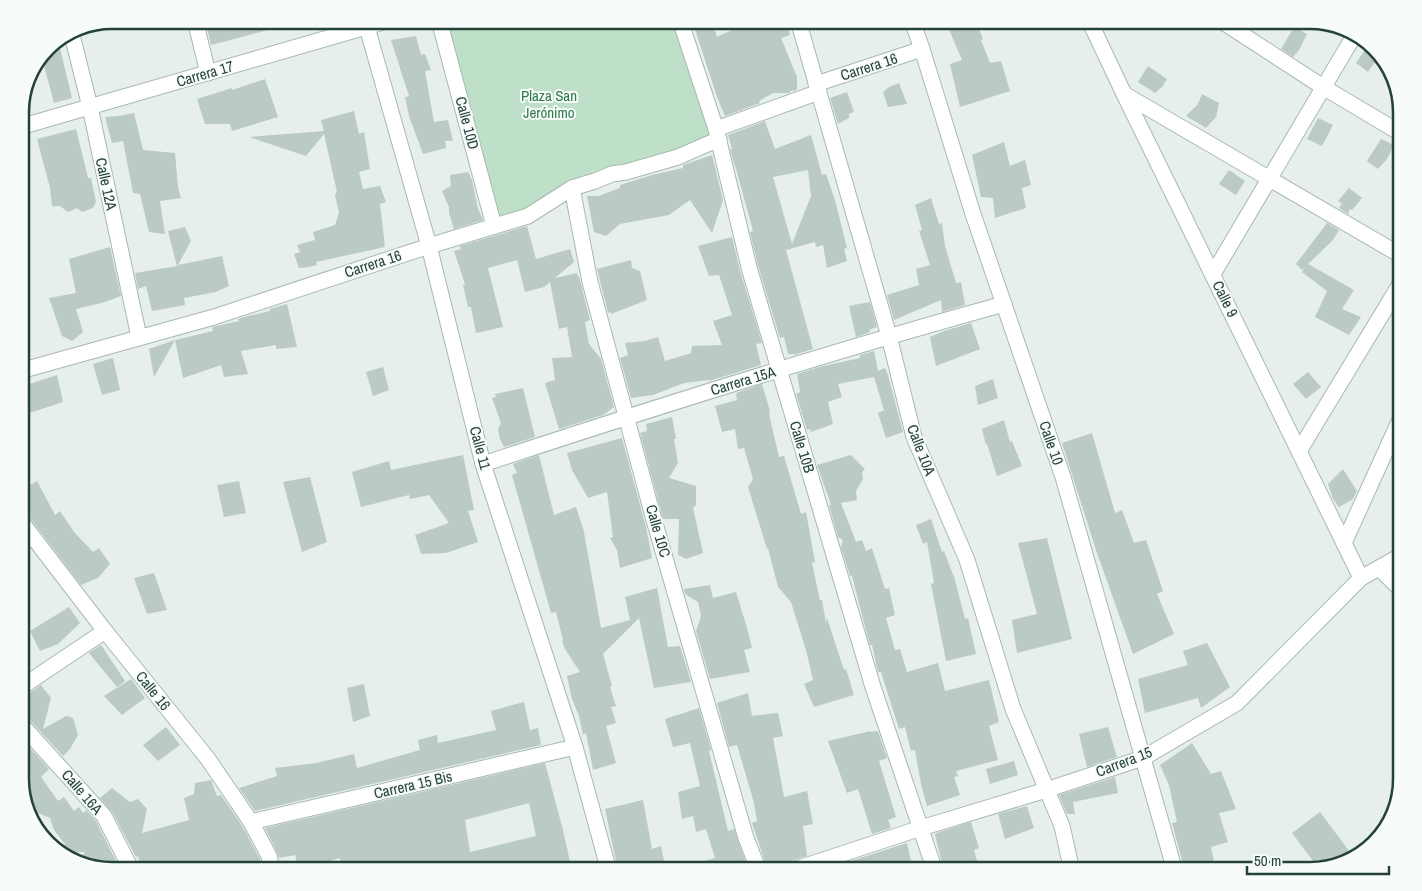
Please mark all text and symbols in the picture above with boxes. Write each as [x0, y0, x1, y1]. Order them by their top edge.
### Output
street label: Carrera 16 [838, 47, 900, 86]
street label: Carrera 17 [174, 55, 236, 92]
park label: Plaza San Jerónimo [521, 85, 577, 123]
street label: Calle 10D [450, 94, 485, 152]
street label: Calle 12A [91, 156, 122, 213]
street label: Carrera 16 [342, 244, 404, 283]
street label: Calle 9 [1208, 277, 1243, 321]
street label: Carrera 15A [708, 360, 779, 400]
street label: Calle 10B [785, 418, 820, 475]
street label: Calle 10 [1034, 418, 1069, 468]
street label: Calle 10A [902, 421, 941, 479]
street label: Calle 11 [465, 424, 496, 472]
street label: Calle 10C [641, 502, 676, 560]
street label: Calle 16 [131, 667, 176, 715]
street label: Carrera 15 [1093, 741, 1155, 782]
street label: Calle 16A [57, 765, 108, 819]
street label: Carrera 15 Bis [372, 765, 454, 804]
scale bar [1247, 844, 1390, 876]
text: 50 m [1254, 850, 1281, 871]

